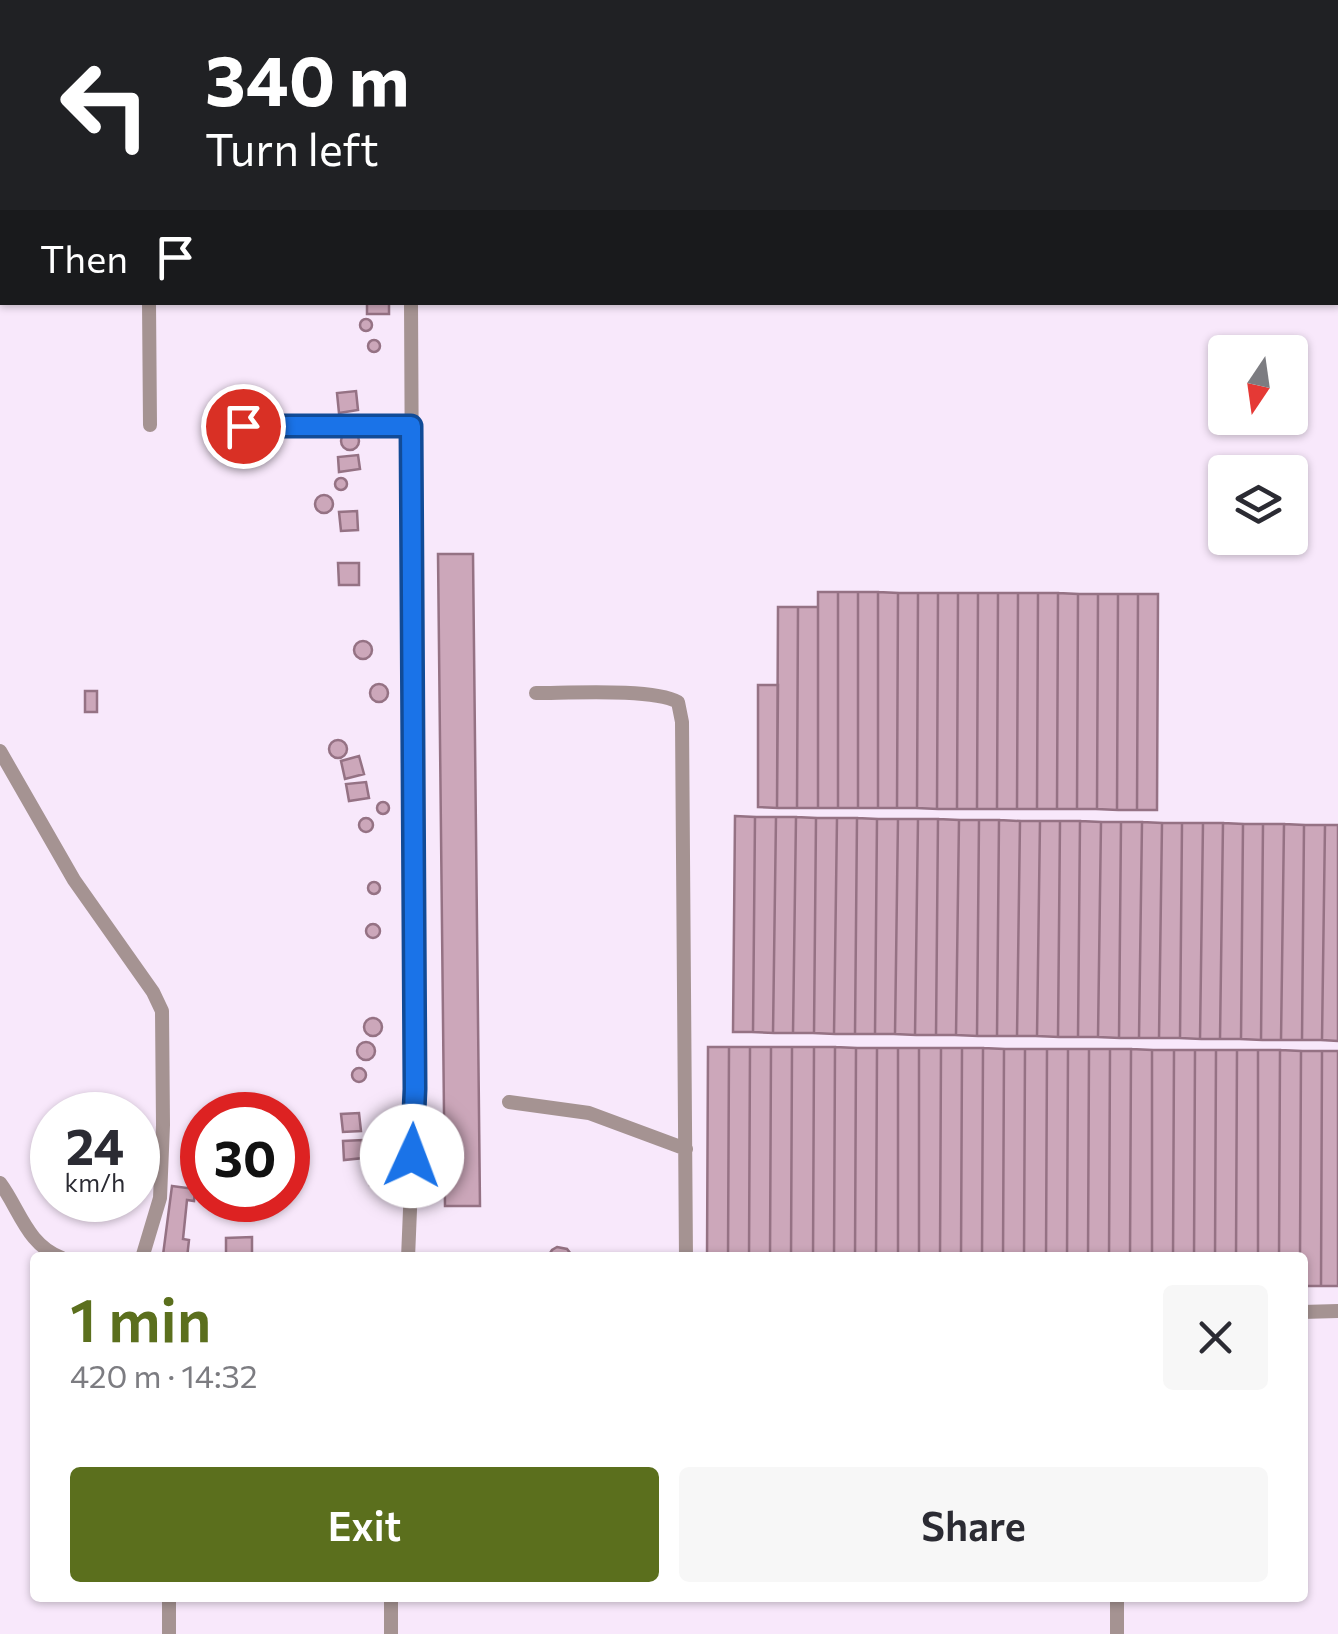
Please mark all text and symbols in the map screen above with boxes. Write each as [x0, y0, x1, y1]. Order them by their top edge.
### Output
text: 340 m [205, 35, 410, 120]
icon: left [40, 40, 170, 170]
text: Turn left [205, 120, 379, 175]
icon: arrive [148, 230, 203, 285]
text: Then [40, 234, 128, 281]
north arrow [1208, 335, 1308, 435]
map controls [1208, 335, 1308, 555]
pin [201, 384, 286, 469]
icon: arrive [216, 399, 271, 454]
button: layers [1208, 455, 1308, 555]
speed limit sign: 30 [180, 1092, 310, 1222]
position arrow [360, 1104, 464, 1208]
text: 24 [66, 1114, 124, 1175]
text: km/h [65, 1167, 125, 1197]
text: 1 min [70, 1281, 211, 1354]
button: close [1163, 1285, 1268, 1390]
text: 420 m · 14:32 [70, 1355, 257, 1395]
button: Exit [70, 1467, 659, 1582]
button: Share [679, 1467, 1268, 1582]

